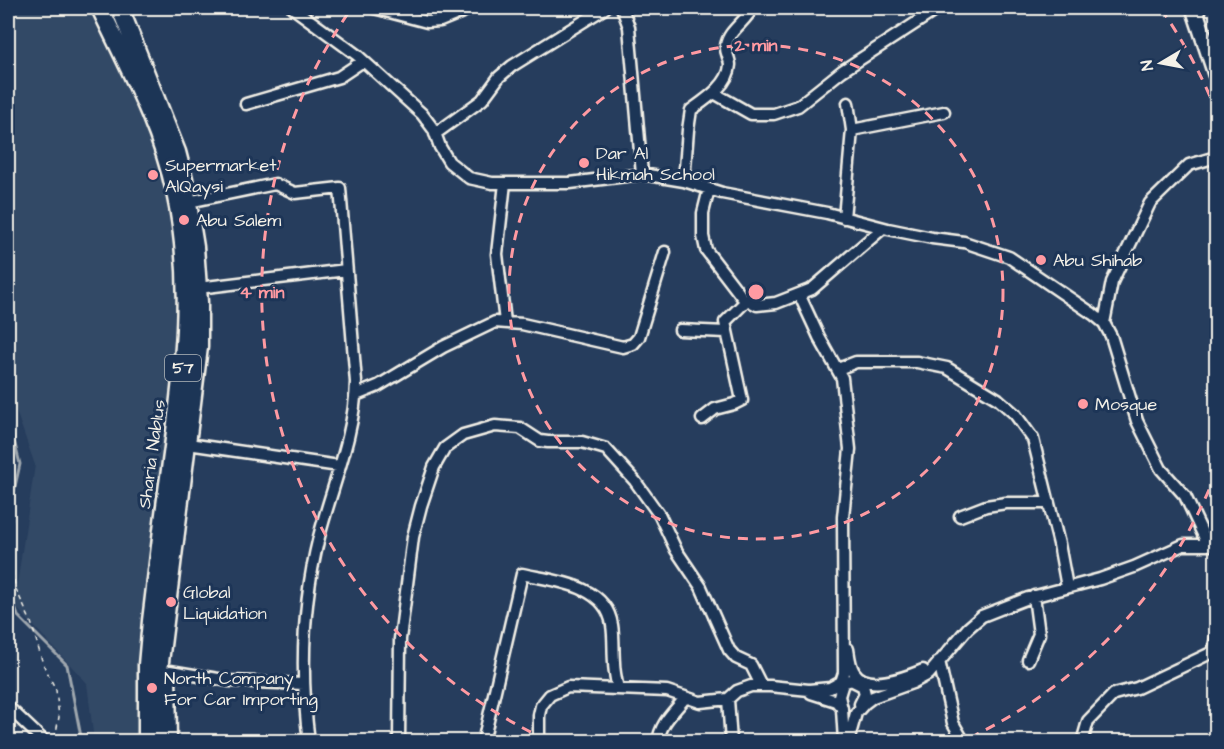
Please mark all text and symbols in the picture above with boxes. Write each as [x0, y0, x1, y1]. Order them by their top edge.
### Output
text: 2 min [733, 33, 778, 58]
north arrow [1131, 33, 1191, 93]
text: N [1136, 59, 1159, 72]
place label: Dar Al Hikmah School [596, 141, 715, 187]
place label: Supermarket AlQaysi [165, 153, 277, 200]
marker: Dar Al Hikmah School [577, 156, 591, 170]
marker: Supermarket AlQaysi [146, 168, 160, 182]
place label: Abu Salem [196, 208, 281, 233]
marker: Abu Salem [177, 213, 191, 227]
place label: Abu Shihab [1053, 248, 1142, 273]
marker: Abu Shihab [1034, 253, 1048, 267]
text: 4 min [239, 280, 285, 305]
centre of rings [746, 282, 766, 302]
road number: 57 [165, 355, 201, 381]
place label: Mosque [1095, 392, 1157, 417]
marker: Mosque [1076, 397, 1090, 411]
street label: Sharia Nablus [132, 398, 172, 510]
place label: Global Liquidation [183, 580, 267, 626]
marker: Global Liquidation [164, 595, 178, 609]
place label: North Company For Car Importing [164, 666, 318, 713]
marker: North Company For Car Importing [145, 681, 159, 695]

